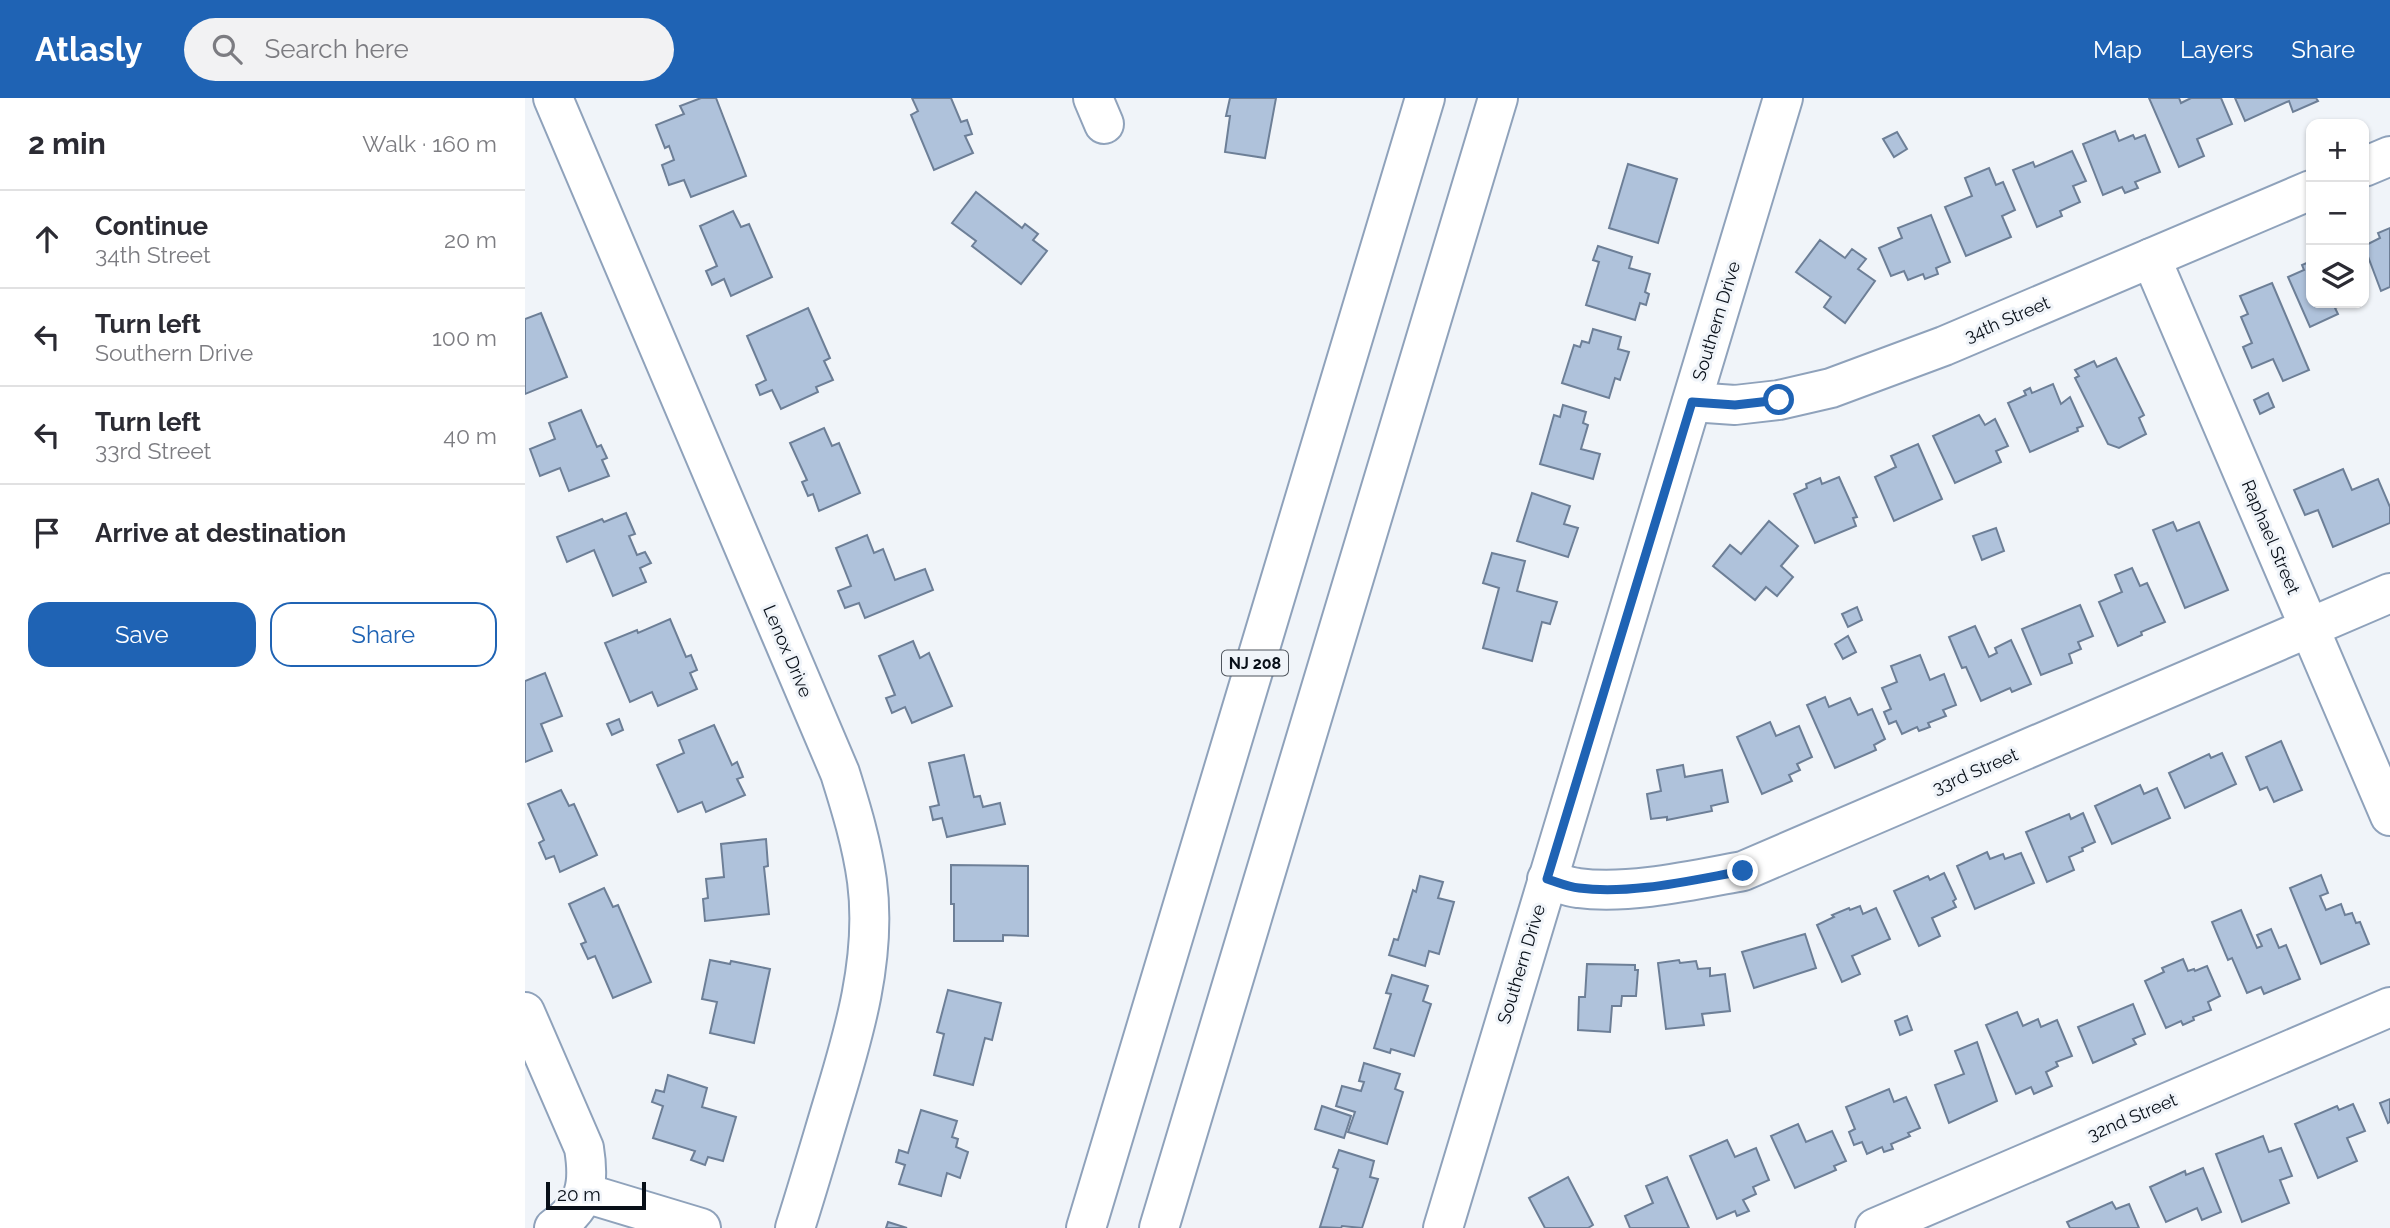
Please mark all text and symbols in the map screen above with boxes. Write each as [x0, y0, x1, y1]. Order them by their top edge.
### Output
search box [184, 18, 674, 81]
text: Atlasly [35, 30, 142, 69]
icon: search [208, 30, 246, 68]
text: Search here [264, 34, 409, 64]
text: Map [2093, 35, 2142, 64]
text: Layers [2180, 35, 2253, 64]
text: Share [2291, 35, 2355, 64]
map controls [2306, 119, 2369, 308]
button: + [2306, 119, 2369, 182]
text: 2 min [28, 126, 106, 161]
text: Walk · 160 m [362, 130, 497, 157]
button: − [2306, 182, 2369, 245]
text: Continue [95, 211, 208, 241]
icon: ahead [28, 220, 66, 258]
text: 20 m [444, 226, 497, 253]
text: 34th Street [95, 241, 211, 268]
button: layers [2306, 245, 2369, 308]
street label: Southern Drive [1688, 258, 1744, 383]
street label: 34th Street [1961, 292, 2053, 346]
text: Turn left [95, 309, 201, 339]
icon: left [28, 318, 66, 356]
text: 100 m [432, 324, 497, 351]
text: Southern Drive [95, 339, 253, 366]
route start [1763, 384, 1794, 415]
text: Turn left [95, 407, 201, 437]
icon: left [28, 416, 66, 454]
text: 40 m [443, 422, 497, 449]
text: 33rd Street [95, 437, 211, 464]
street label: Raphael Street [2237, 477, 2305, 597]
icon: arrive [28, 514, 66, 552]
text: Arrive at destination [95, 518, 346, 548]
button: Save [28, 602, 256, 667]
button: Share [270, 602, 497, 667]
street label: Lenox Drive [759, 602, 817, 701]
road number: NJ 208 [1222, 650, 1288, 676]
street label: 33rd Street [1929, 744, 2021, 798]
route end [1727, 855, 1758, 886]
street label: Southern Drive [1493, 901, 1549, 1026]
street label: 32nd Street [2084, 1089, 2180, 1145]
scale bar [546, 1179, 646, 1211]
text: 20 m [557, 1183, 601, 1205]

